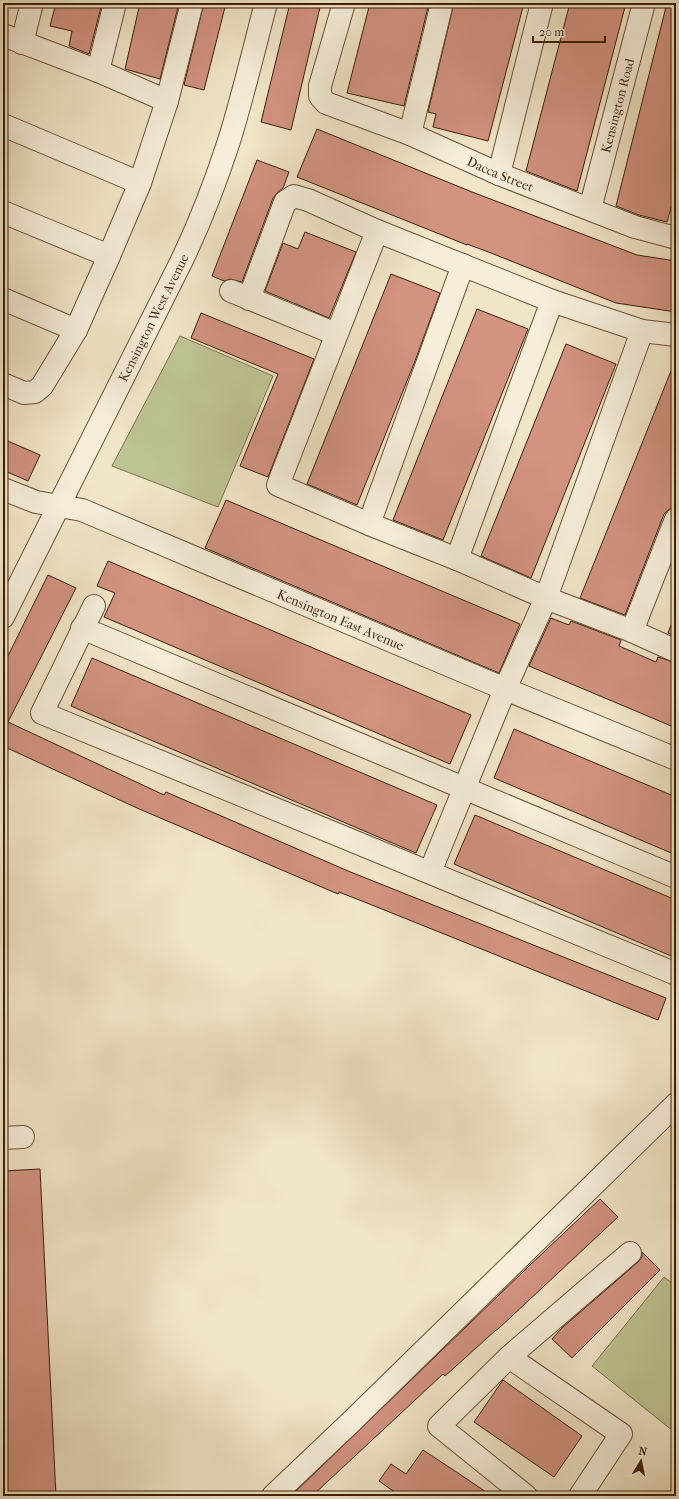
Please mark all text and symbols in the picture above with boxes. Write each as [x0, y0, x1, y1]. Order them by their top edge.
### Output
scale bar [533, 18, 605, 44]
text: 20 m [539, 25, 564, 39]
street label: Kensington Road [598, 56, 637, 154]
street label: Dacca Street [465, 153, 536, 194]
street label: Kensington West Avenue [115, 251, 192, 384]
street label: Kensington East Avenue [275, 586, 407, 653]
north arrow [621, 1441, 661, 1481]
text: N [637, 1445, 649, 1459]

